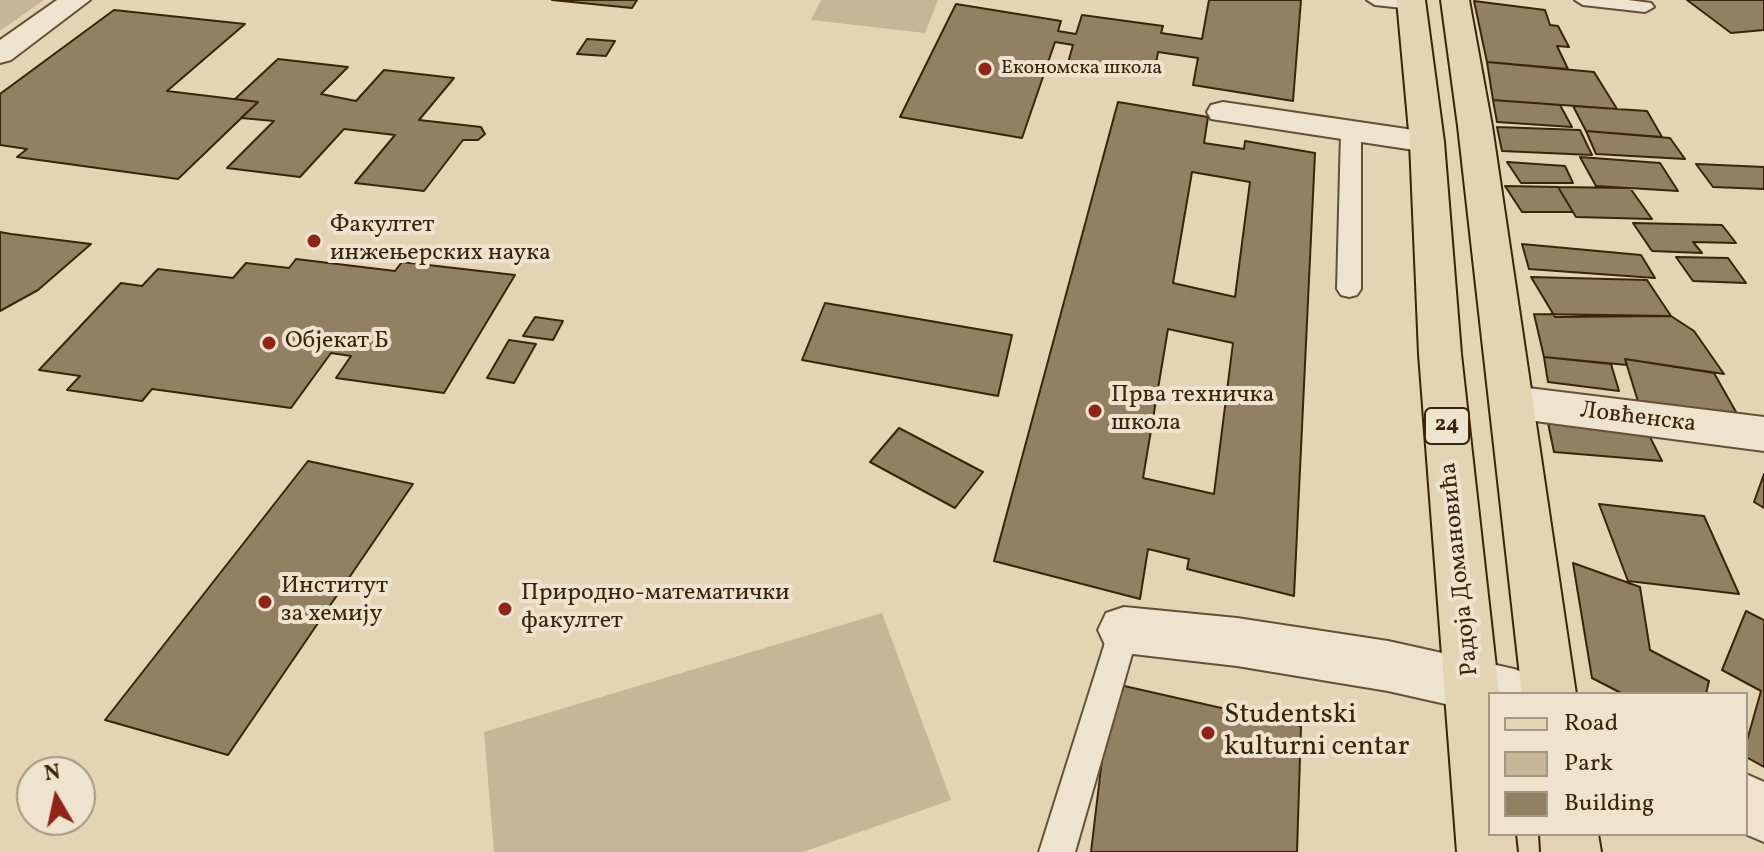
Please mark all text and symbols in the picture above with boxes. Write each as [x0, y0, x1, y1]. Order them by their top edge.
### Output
place label: Економска школа [1001, 57, 1162, 81]
marker: Економска школа [976, 60, 994, 78]
place label: Факултет инжењерских наука [330, 213, 551, 269]
marker: Факултет инжењерских наука [305, 232, 323, 250]
place label: Објекат Б [285, 329, 389, 357]
marker: Објекат Б [260, 334, 278, 352]
place label: Прва техничка школа [1111, 383, 1274, 439]
street label: Ловћенска [1578, 398, 1698, 440]
marker: Прва техничка школа [1086, 402, 1104, 420]
road number: 24 [1425, 408, 1469, 444]
street label: Радоја Домановића [1435, 461, 1487, 677]
place label: Институт за хемију [281, 574, 388, 630]
place label: Природно-математички факултет [521, 581, 790, 637]
marker: Институт за хемију [256, 593, 274, 611]
marker: Природно-математички факултет [496, 600, 514, 618]
legend [1488, 692, 1748, 836]
place label: Studentski kulturni centar [1224, 700, 1410, 766]
text: Road [1564, 707, 1618, 741]
marker: Studentski kulturni centar [1199, 724, 1217, 742]
text: Park [1564, 747, 1613, 781]
north arrow [16, 756, 96, 836]
text: N [42, 757, 63, 790]
text: Building [1564, 787, 1654, 821]

